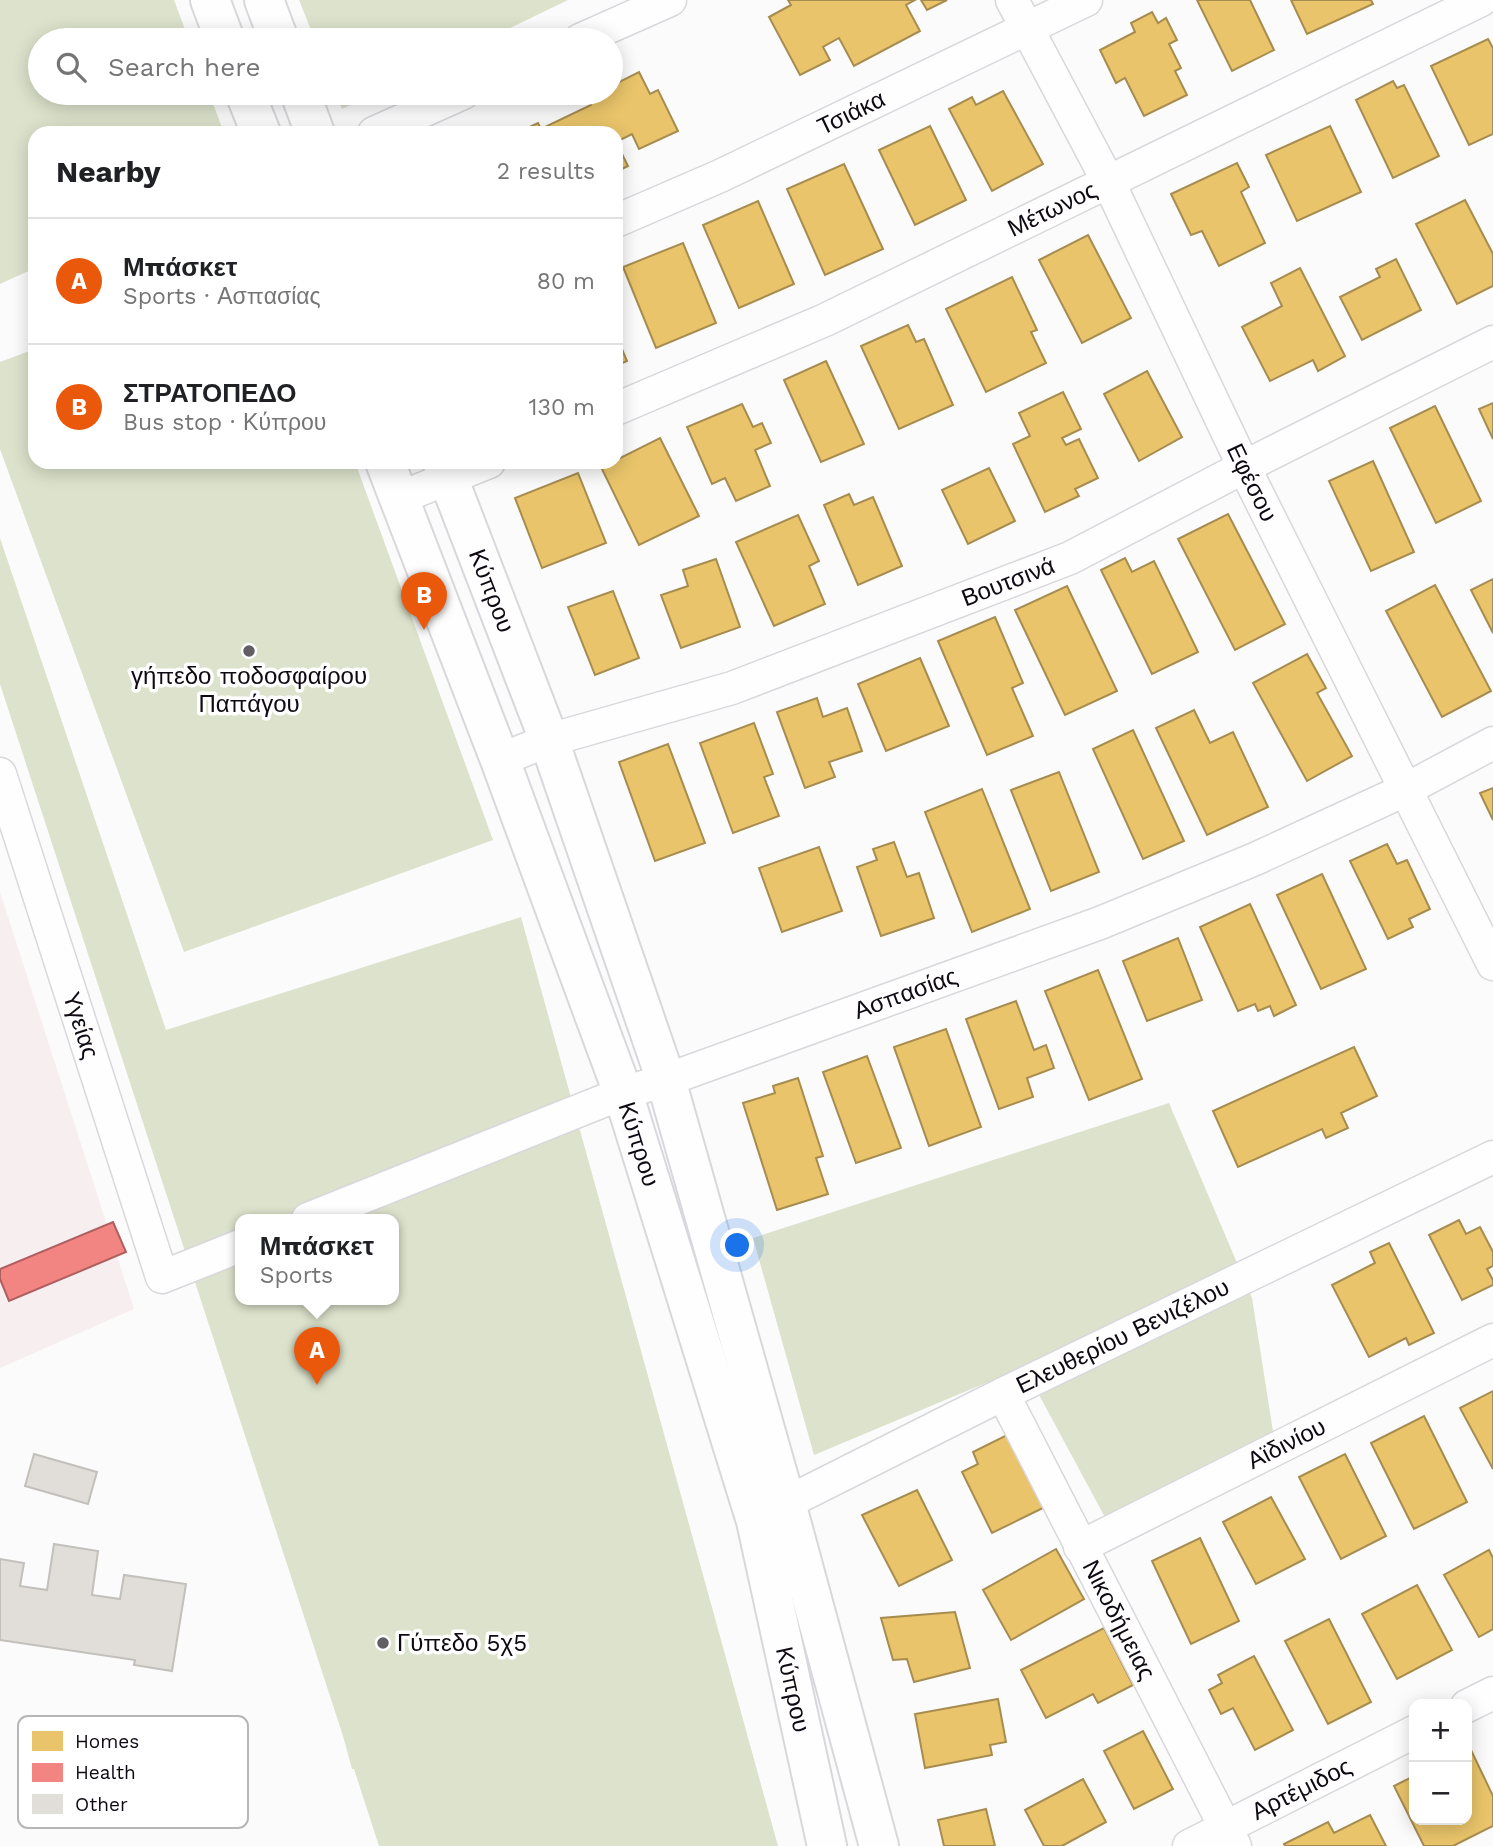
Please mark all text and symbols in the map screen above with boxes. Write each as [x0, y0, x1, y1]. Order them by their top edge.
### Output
search box [28, 28, 623, 105]
icon: search [52, 48, 90, 86]
text: Search here [108, 52, 260, 82]
street label: Τσιάκα [813, 85, 890, 141]
text: Nearby [56, 154, 161, 189]
text: 2 results [497, 158, 595, 185]
street label: Μέτωνος [1003, 176, 1101, 243]
text: Μπάσκετ [123, 252, 237, 282]
text: A [71, 268, 87, 295]
text: 80 m [537, 268, 595, 295]
text: Sports · Ασπασίας [123, 283, 321, 310]
text: ΣΤΡΑΤΟΠΕΔΟ [123, 378, 296, 408]
text: B [71, 394, 87, 421]
text: 130 m [529, 394, 595, 421]
text: Bus stop · Κύπρου [123, 409, 326, 436]
street label: Εφέσου [1221, 439, 1283, 526]
street label: Κύπρου [463, 545, 520, 636]
street label: Βουτσινά [958, 551, 1059, 612]
pin: B [401, 572, 447, 630]
marker: γήπεδο ποδοσφαίρου Παπάγου [241, 643, 257, 659]
place label: γήπεδο ποδοσφαίρου Παπάγου [131, 662, 367, 718]
street label: Ασπασίας [850, 962, 961, 1025]
street label: Υγείας [57, 988, 105, 1062]
street label: Κύπρου [613, 1099, 665, 1190]
popup [235, 1214, 399, 1305]
your location [720, 1228, 754, 1262]
text: Μπάσκετ [260, 1231, 374, 1261]
text: Sports [260, 1262, 333, 1289]
street label: Ελευθερίου Βενιζέλου [1012, 1273, 1234, 1400]
pin: A [294, 1327, 340, 1385]
street label: Αϊδινίου [1243, 1412, 1330, 1475]
street label: Νικοδήμειας [1077, 1555, 1161, 1685]
place label: Γύπεδο 5χ5 [397, 1629, 527, 1657]
marker: Γύπεδο 5χ5 [375, 1635, 391, 1651]
street label: Κύπρου [770, 1644, 816, 1735]
map controls [1409, 1699, 1472, 1825]
button: + [1409, 1699, 1472, 1762]
legend [18, 1716, 248, 1828]
text: Homes [75, 1730, 139, 1753]
street label: Αρτέμιδος [1247, 1752, 1356, 1826]
text: Health [75, 1761, 136, 1784]
button: − [1409, 1762, 1472, 1825]
text: Other [75, 1793, 128, 1816]

